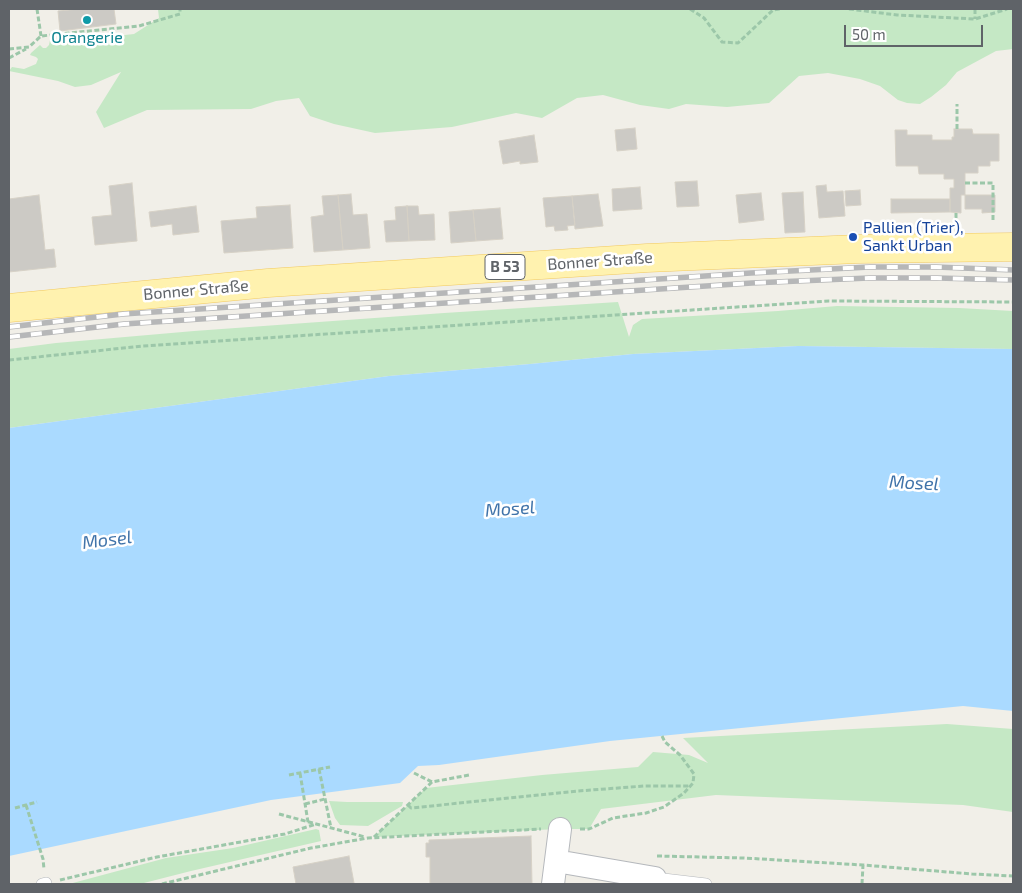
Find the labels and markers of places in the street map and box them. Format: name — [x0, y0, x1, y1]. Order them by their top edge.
marker: Orangerie — [81, 14, 93, 26]
place label: Orangerie — [51, 28, 123, 48]
place label: Pallien (Trier), Sankt Urban — [863, 218, 964, 256]
marker: Pallien (Trier), Sankt Urban — [847, 231, 859, 243]

